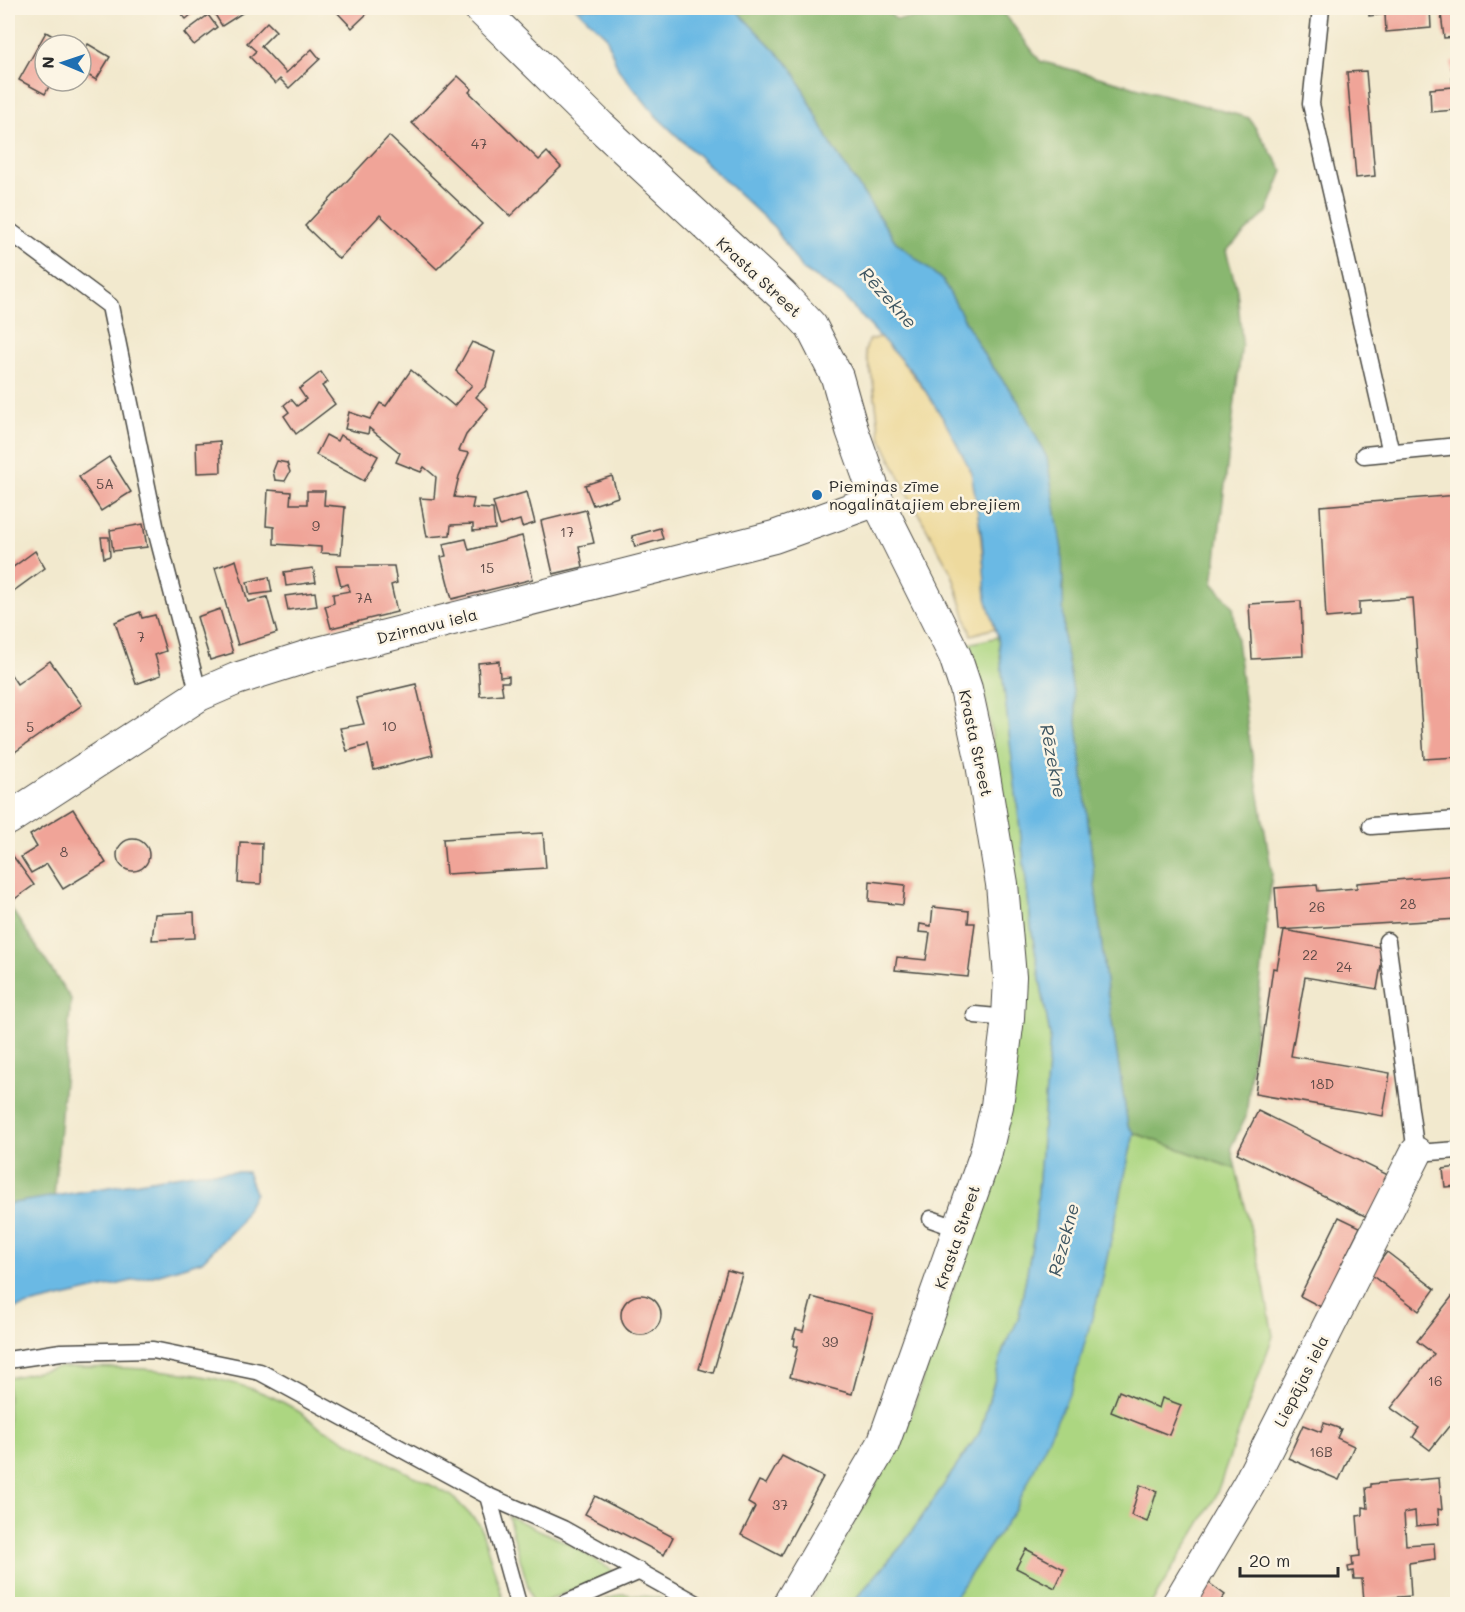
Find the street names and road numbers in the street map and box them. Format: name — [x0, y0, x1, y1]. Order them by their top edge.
street label: Krasta Street — [712, 232, 806, 321]
street label: Dzirnavu iela — [374, 603, 479, 648]
street label: Krasta Street — [955, 688, 998, 798]
street label: Krasta Street — [929, 1182, 984, 1292]
street label: Liepājas iela — [1268, 1331, 1333, 1430]

